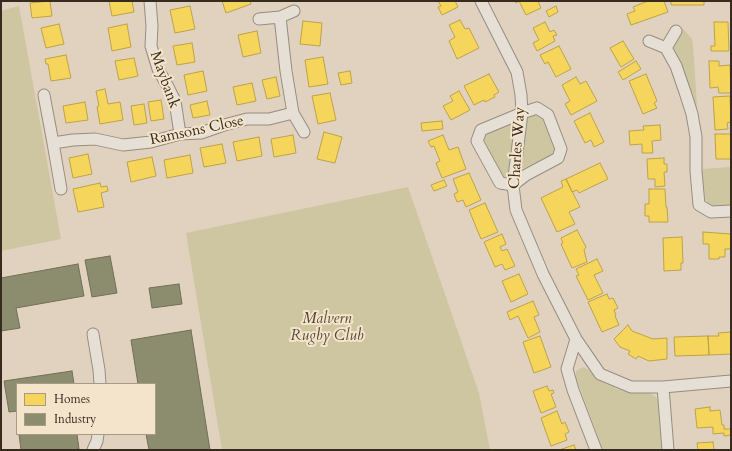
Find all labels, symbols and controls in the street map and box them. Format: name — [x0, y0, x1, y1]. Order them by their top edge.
street label: Maybank — [145, 49, 183, 111]
street label: Charles Way — [506, 106, 530, 190]
street label: Ramsons Close — [148, 112, 246, 150]
park label: Malvern Rugby Club — [290, 311, 364, 346]
legend — [16, 383, 156, 435]
text: Homes — [54, 391, 90, 407]
text: Industry — [54, 411, 96, 427]

